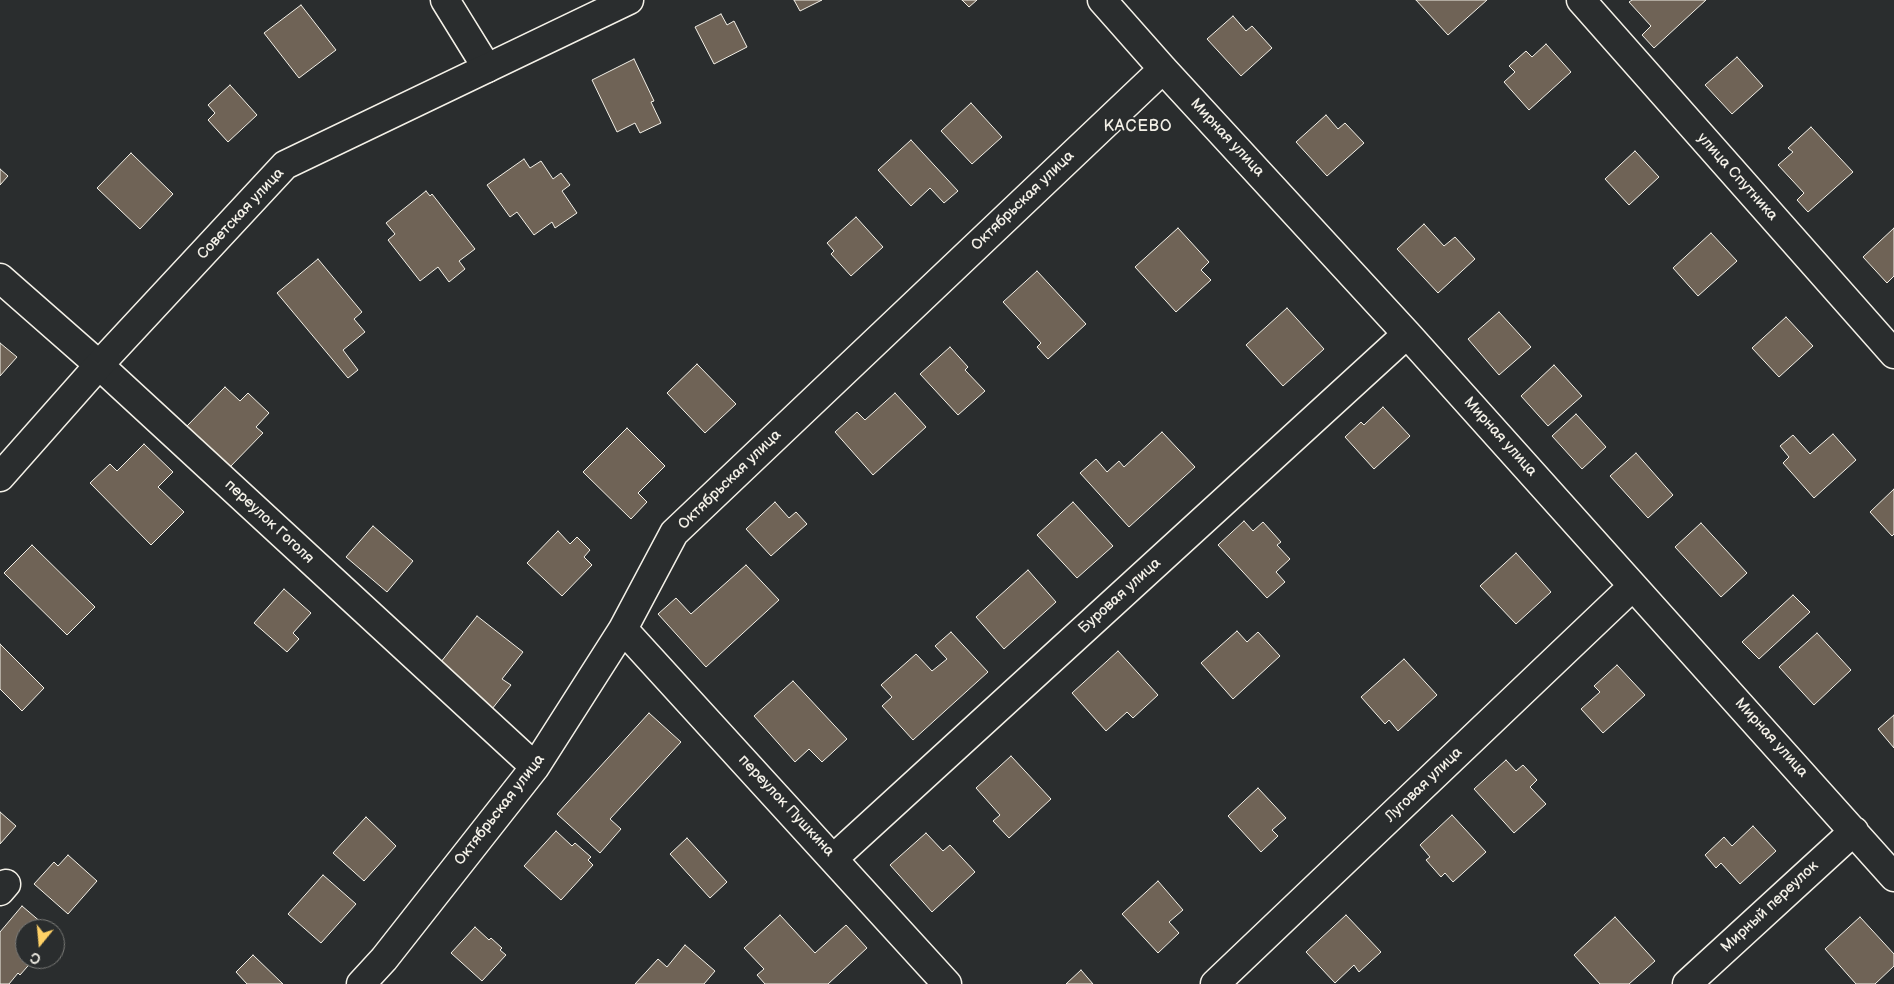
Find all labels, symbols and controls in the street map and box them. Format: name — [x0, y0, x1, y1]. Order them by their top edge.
street label: Мирная улица — [1186, 95, 1268, 181]
district label: КАСЕВО — [1103, 117, 1173, 137]
street label: улица Спутника — [1693, 129, 1781, 225]
street label: Октябрьская улица — [968, 147, 1078, 255]
street label: Советская улица — [194, 164, 288, 264]
street label: Мирная улица — [1460, 394, 1540, 480]
street label: Октябрьская улица — [675, 426, 785, 534]
street label: переулок Гоголя — [221, 476, 317, 568]
street label: Буровая улица — [1075, 554, 1165, 638]
street label: Мирная улица — [1731, 695, 1811, 781]
street label: Луговая улица — [1382, 744, 1466, 826]
street label: Октябрьская улица — [451, 751, 549, 869]
street label: переулок Пушкина — [734, 751, 838, 861]
street label: Мирный переулок — [1718, 857, 1822, 957]
north arrow — [15, 919, 65, 969]
text: С — [29, 948, 43, 967]

